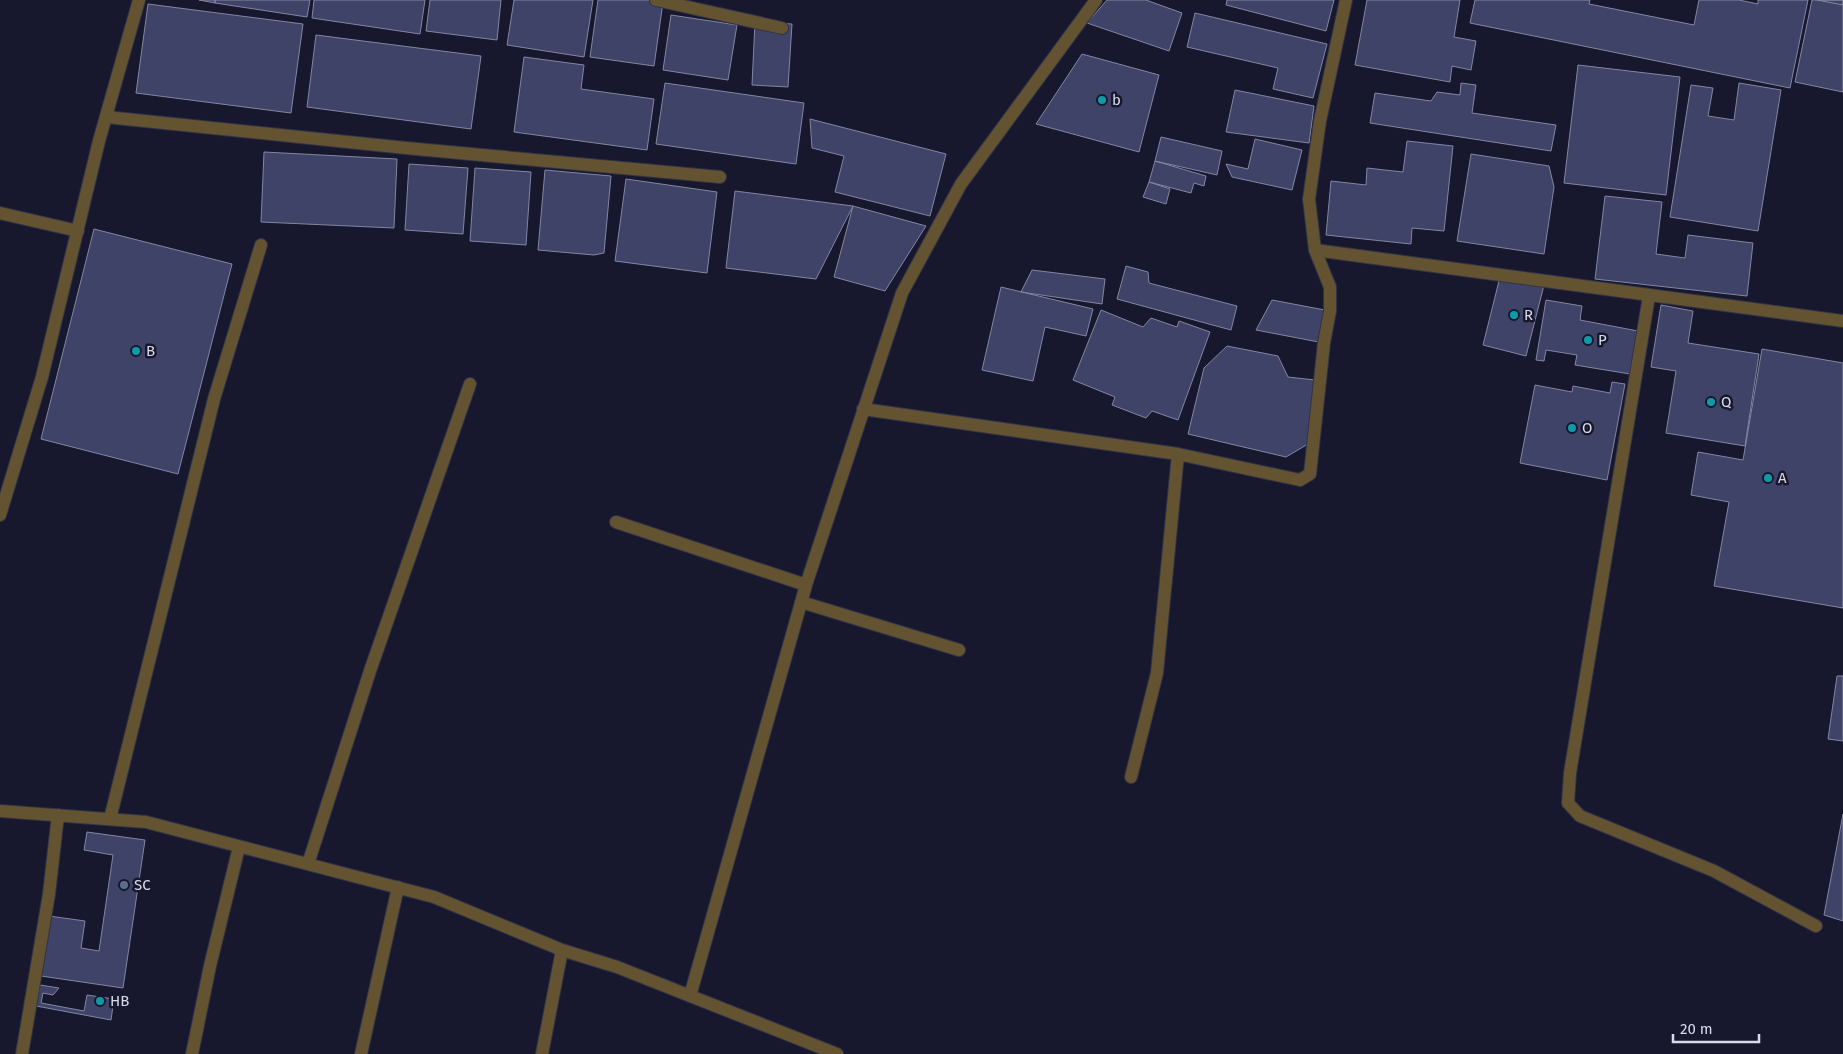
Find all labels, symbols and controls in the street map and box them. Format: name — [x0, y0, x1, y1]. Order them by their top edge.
place label: b — [1112, 91, 1121, 109]
marker: b — [1096, 94, 1108, 106]
place label: R — [1524, 306, 1533, 324]
marker: R — [1508, 309, 1520, 321]
place label: P — [1598, 331, 1607, 349]
marker: P — [1582, 334, 1594, 346]
place label: B — [146, 342, 155, 360]
marker: B — [130, 345, 142, 357]
place label: Q — [1721, 393, 1731, 411]
marker: Q — [1705, 396, 1717, 408]
place label: O — [1582, 419, 1592, 437]
marker: O — [1566, 422, 1578, 434]
place label: A — [1778, 469, 1787, 487]
marker: A — [1762, 472, 1774, 484]
place label: SC — [134, 876, 151, 894]
marker: SC — [118, 879, 130, 891]
place label: HB — [110, 992, 129, 1010]
marker: HB — [94, 995, 106, 1007]
scale bar — [1673, 1012, 1759, 1044]
text: 20 m — [1680, 1020, 1713, 1038]

